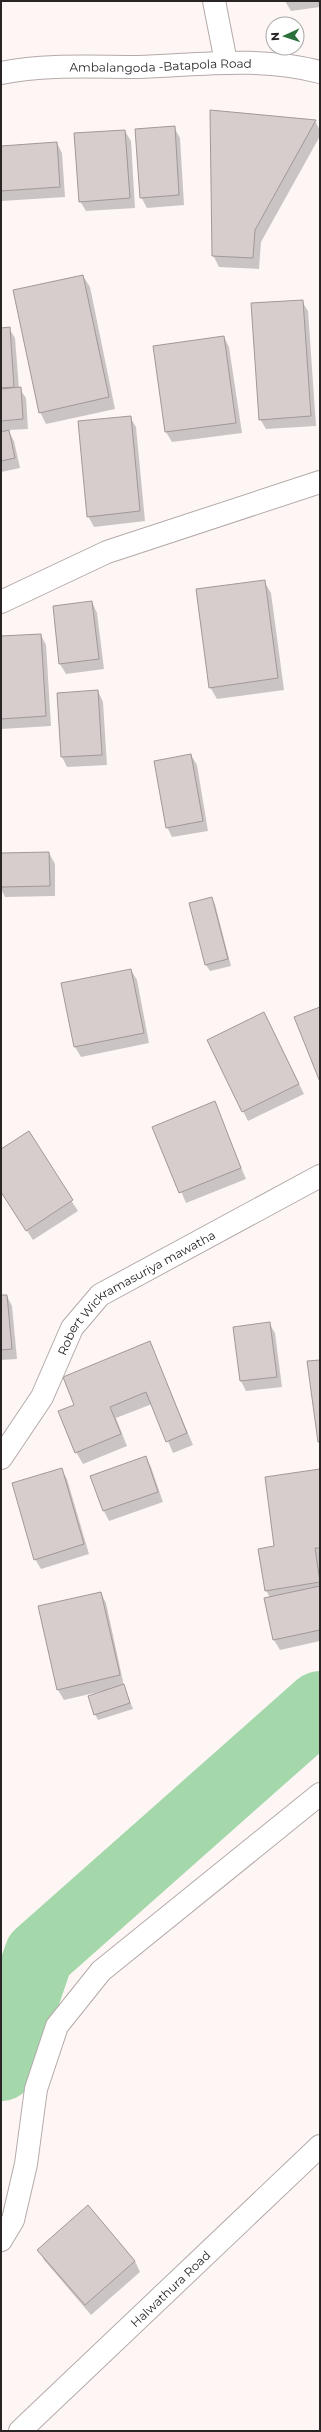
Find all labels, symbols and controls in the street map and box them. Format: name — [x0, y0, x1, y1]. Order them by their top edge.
north arrow — [265, 16, 305, 56]
text: N — [268, 32, 282, 41]
street label: Ambalangoda -Batapola Road — [69, 55, 252, 75]
street label: Robert Wickramasuriya mawatha — [54, 1227, 218, 1357]
street label: Halwathura Road — [127, 2247, 213, 2330]

